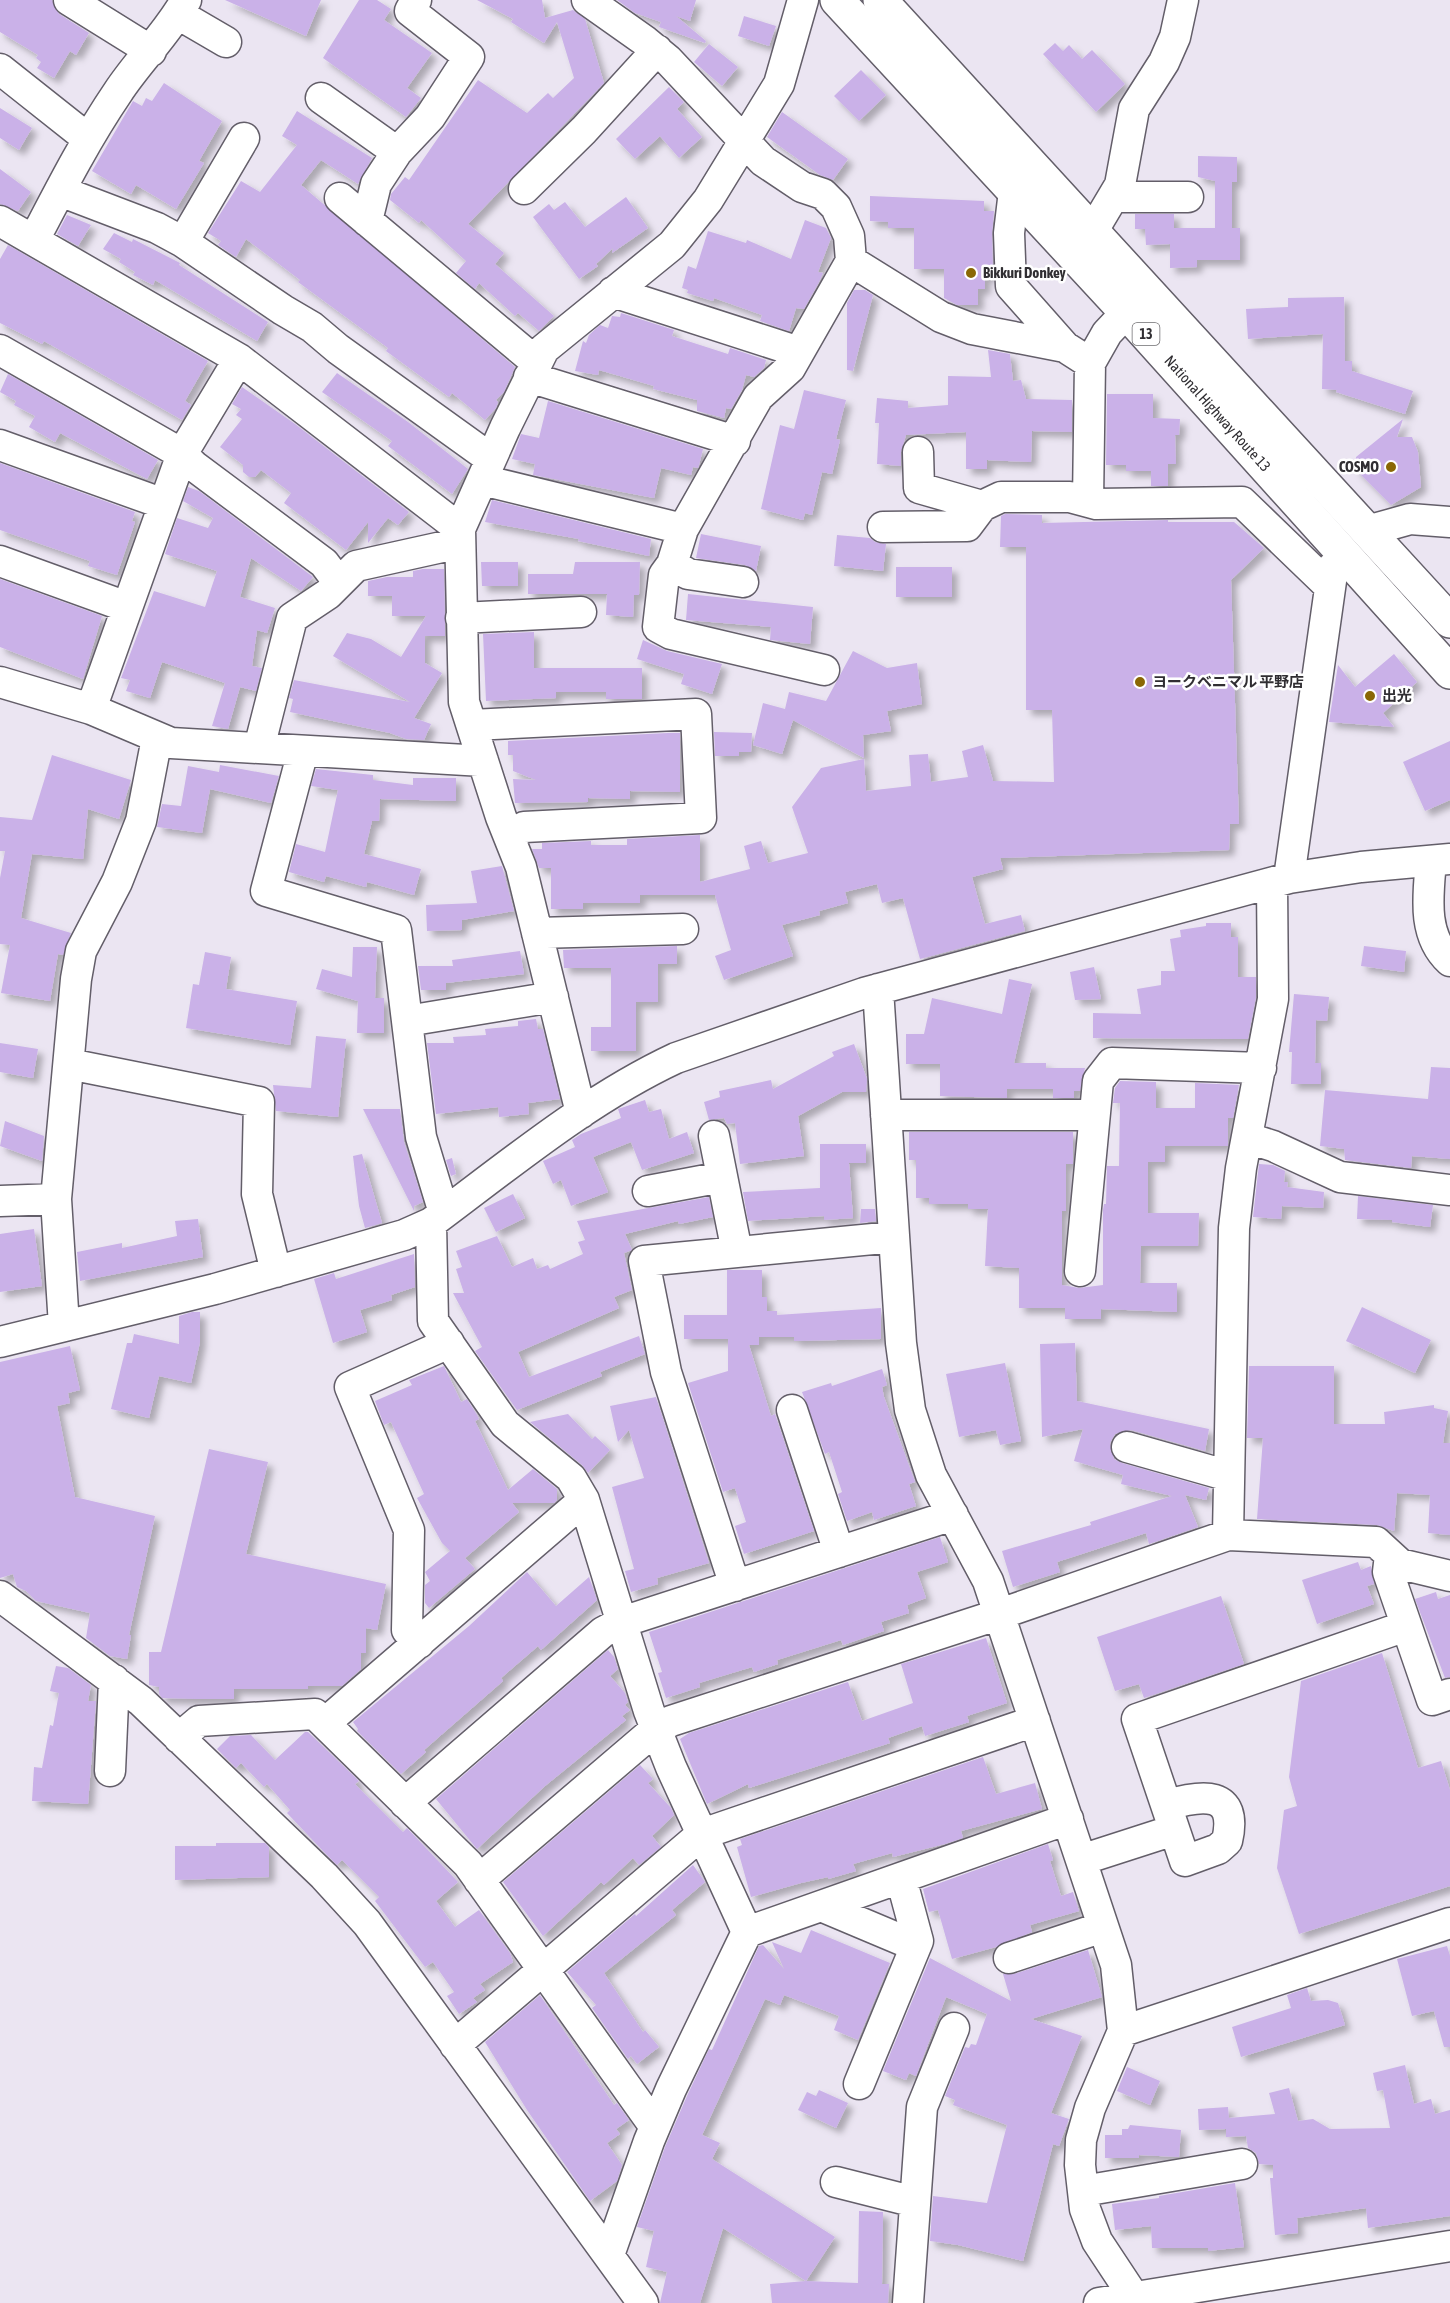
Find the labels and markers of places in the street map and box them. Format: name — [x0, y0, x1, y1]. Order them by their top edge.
place label: Bikkuri Donkey — [983, 264, 1067, 281]
marker: Bikkuri Donkey — [964, 266, 978, 280]
place label: COSMO — [1339, 458, 1379, 475]
marker: COSMO — [1384, 460, 1398, 474]
place label: ヨークベニマル 平野店 — [1152, 673, 1304, 690]
marker: ヨークベニマル 平野店 — [1133, 675, 1147, 689]
place label: 出光 — [1382, 687, 1412, 704]
marker: 出光 — [1363, 689, 1377, 703]

